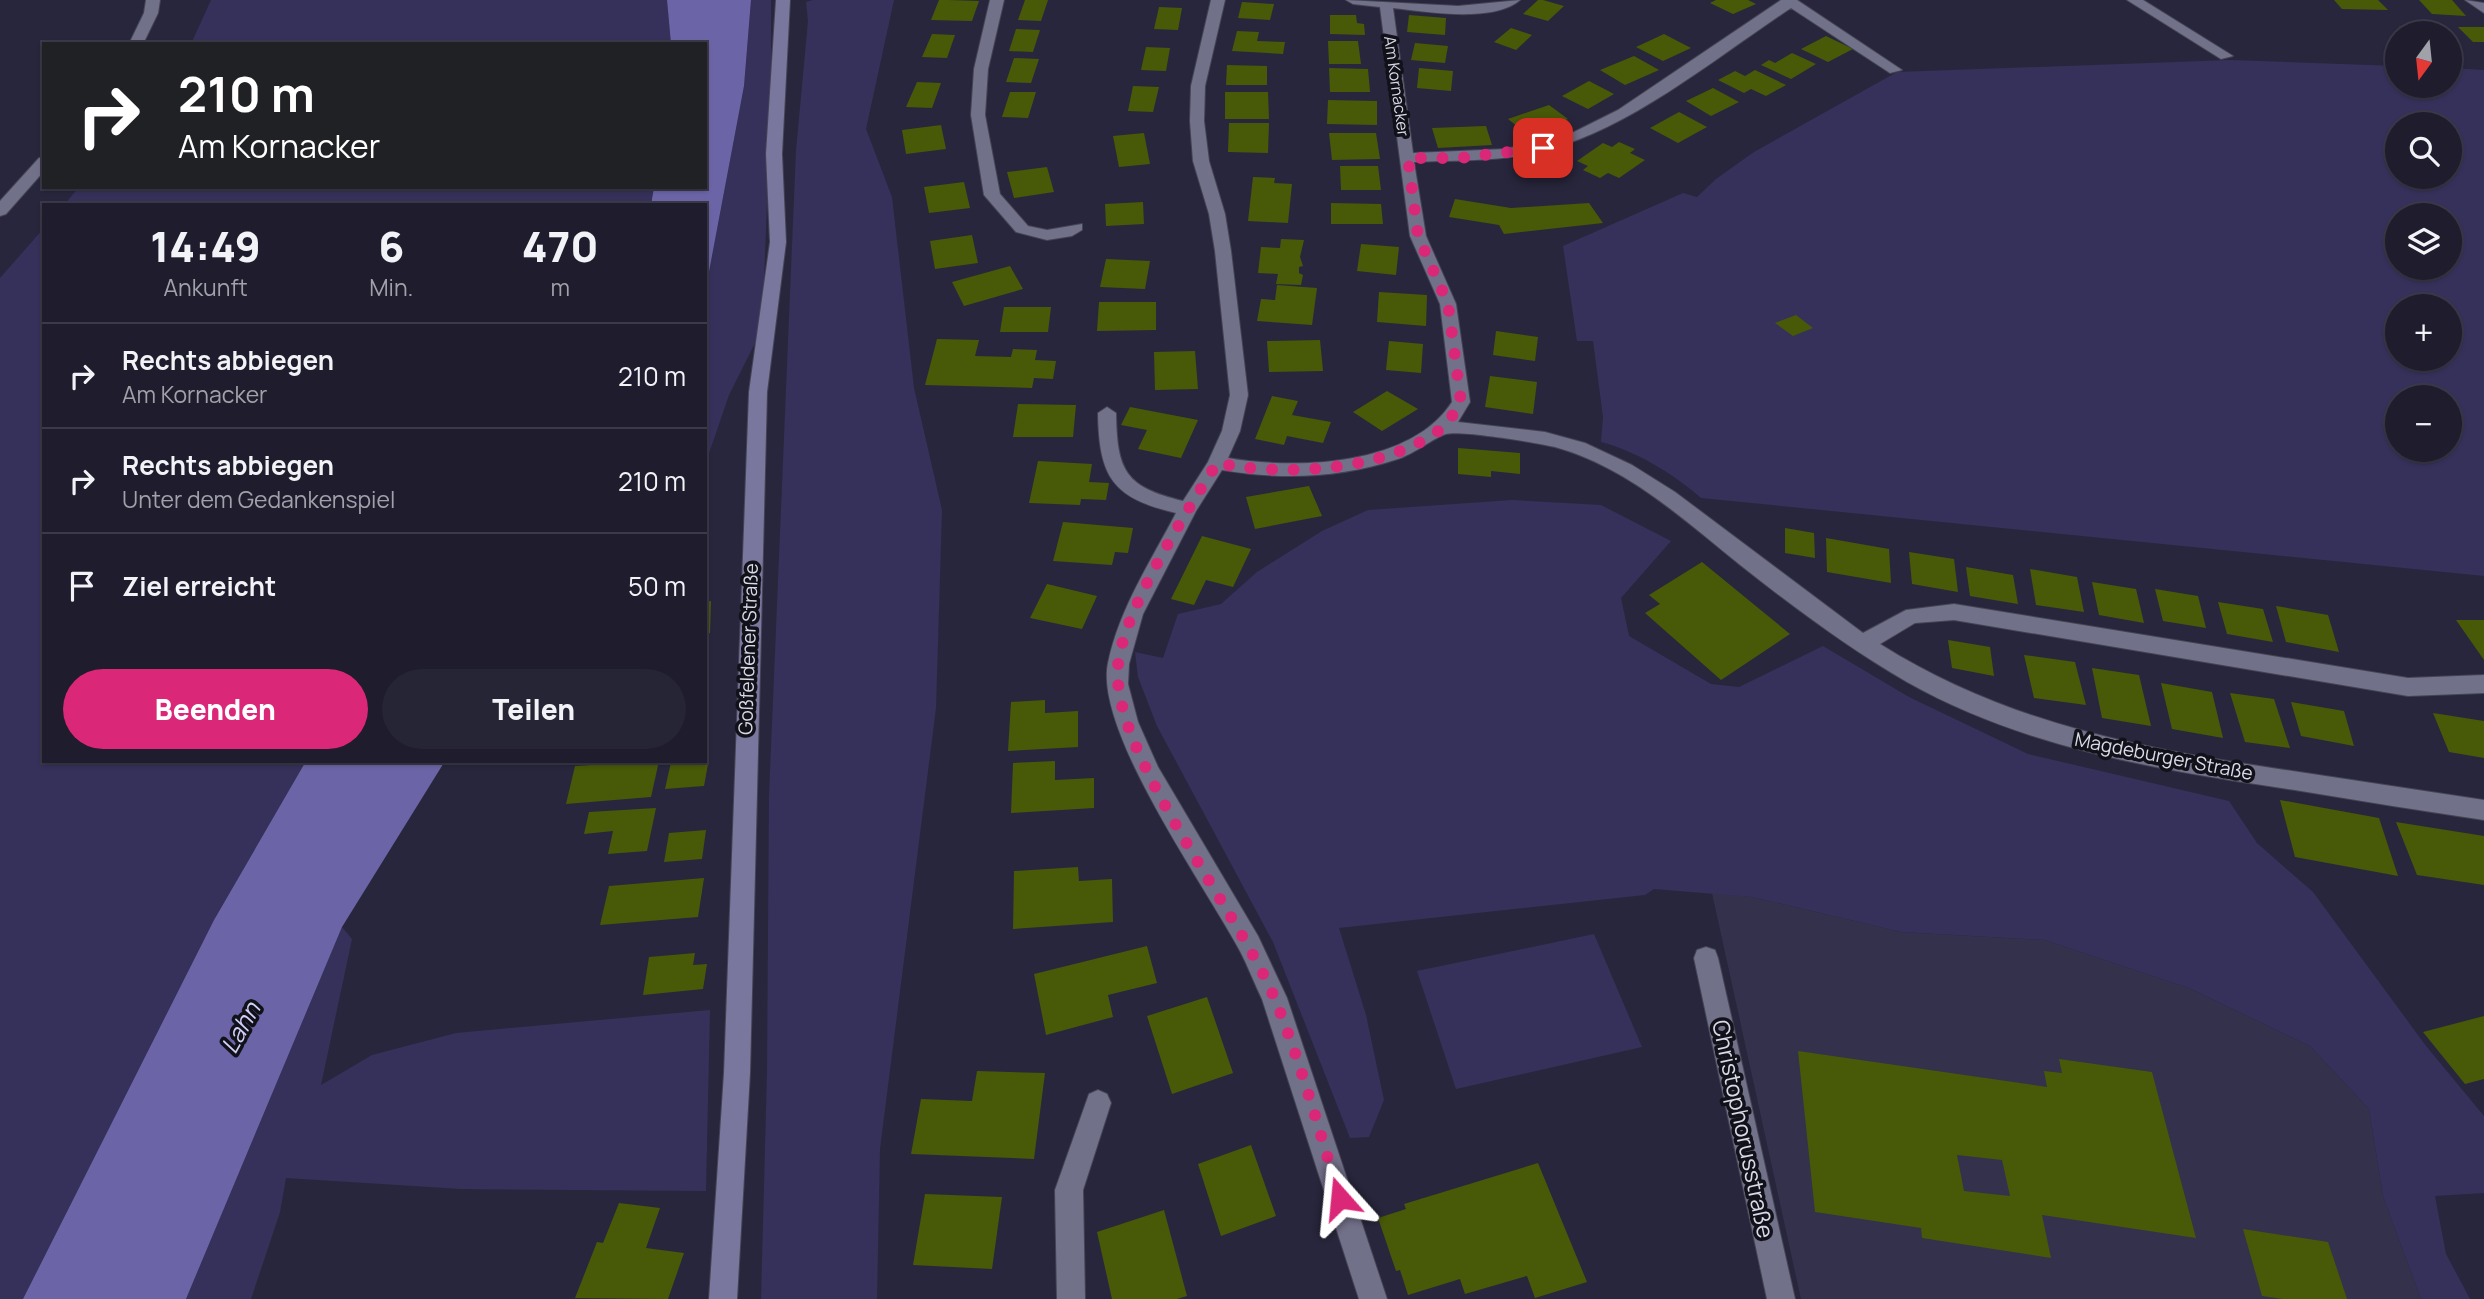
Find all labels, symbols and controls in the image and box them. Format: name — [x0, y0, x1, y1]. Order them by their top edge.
north arrow — [2385, 21, 2462, 98]
map controls — [2385, 21, 2462, 462]
street label: Am Kornacker — [1379, 34, 1415, 138]
text: 210 m — [178, 60, 315, 127]
icon: right — [63, 70, 154, 161]
button: search — [2385, 112, 2462, 189]
pin — [1513, 118, 1573, 178]
text: Am Kornacker — [178, 124, 380, 168]
icon: arrive — [1524, 129, 1562, 167]
button: layers — [2385, 203, 2462, 280]
text: 14:49 — [150, 217, 261, 275]
text: 6 — [378, 217, 404, 275]
text: 470 — [522, 217, 599, 275]
text: Ankunft — [163, 271, 248, 303]
text: Min. — [369, 271, 413, 303]
text: m — [550, 271, 570, 303]
button: + — [2385, 294, 2462, 371]
text: Rechts abbiegen — [122, 342, 334, 378]
icon: right — [63, 357, 101, 395]
text: 210 m — [618, 358, 686, 394]
text: Am Kornacker — [122, 378, 267, 410]
button: − — [2385, 385, 2462, 462]
text: Rechts abbiegen — [122, 447, 334, 483]
icon: right — [63, 462, 101, 500]
text: 210 m — [618, 463, 686, 499]
text: Unter dem Gedankenspiel — [122, 483, 395, 515]
street label: Goßfeldener Straße — [732, 563, 764, 735]
icon: arrive — [63, 567, 101, 605]
text: Ziel erreicht — [122, 568, 276, 604]
text: 50 m — [628, 568, 686, 604]
button: Beenden — [63, 669, 368, 749]
button: Teilen — [382, 669, 686, 749]
street label: Magdeburger Straße — [2073, 726, 2255, 786]
water label: Lahn — [212, 995, 268, 1059]
street label: Christophorusstraße — [1705, 1017, 1783, 1241]
position arrow — [1303, 1161, 1377, 1235]

